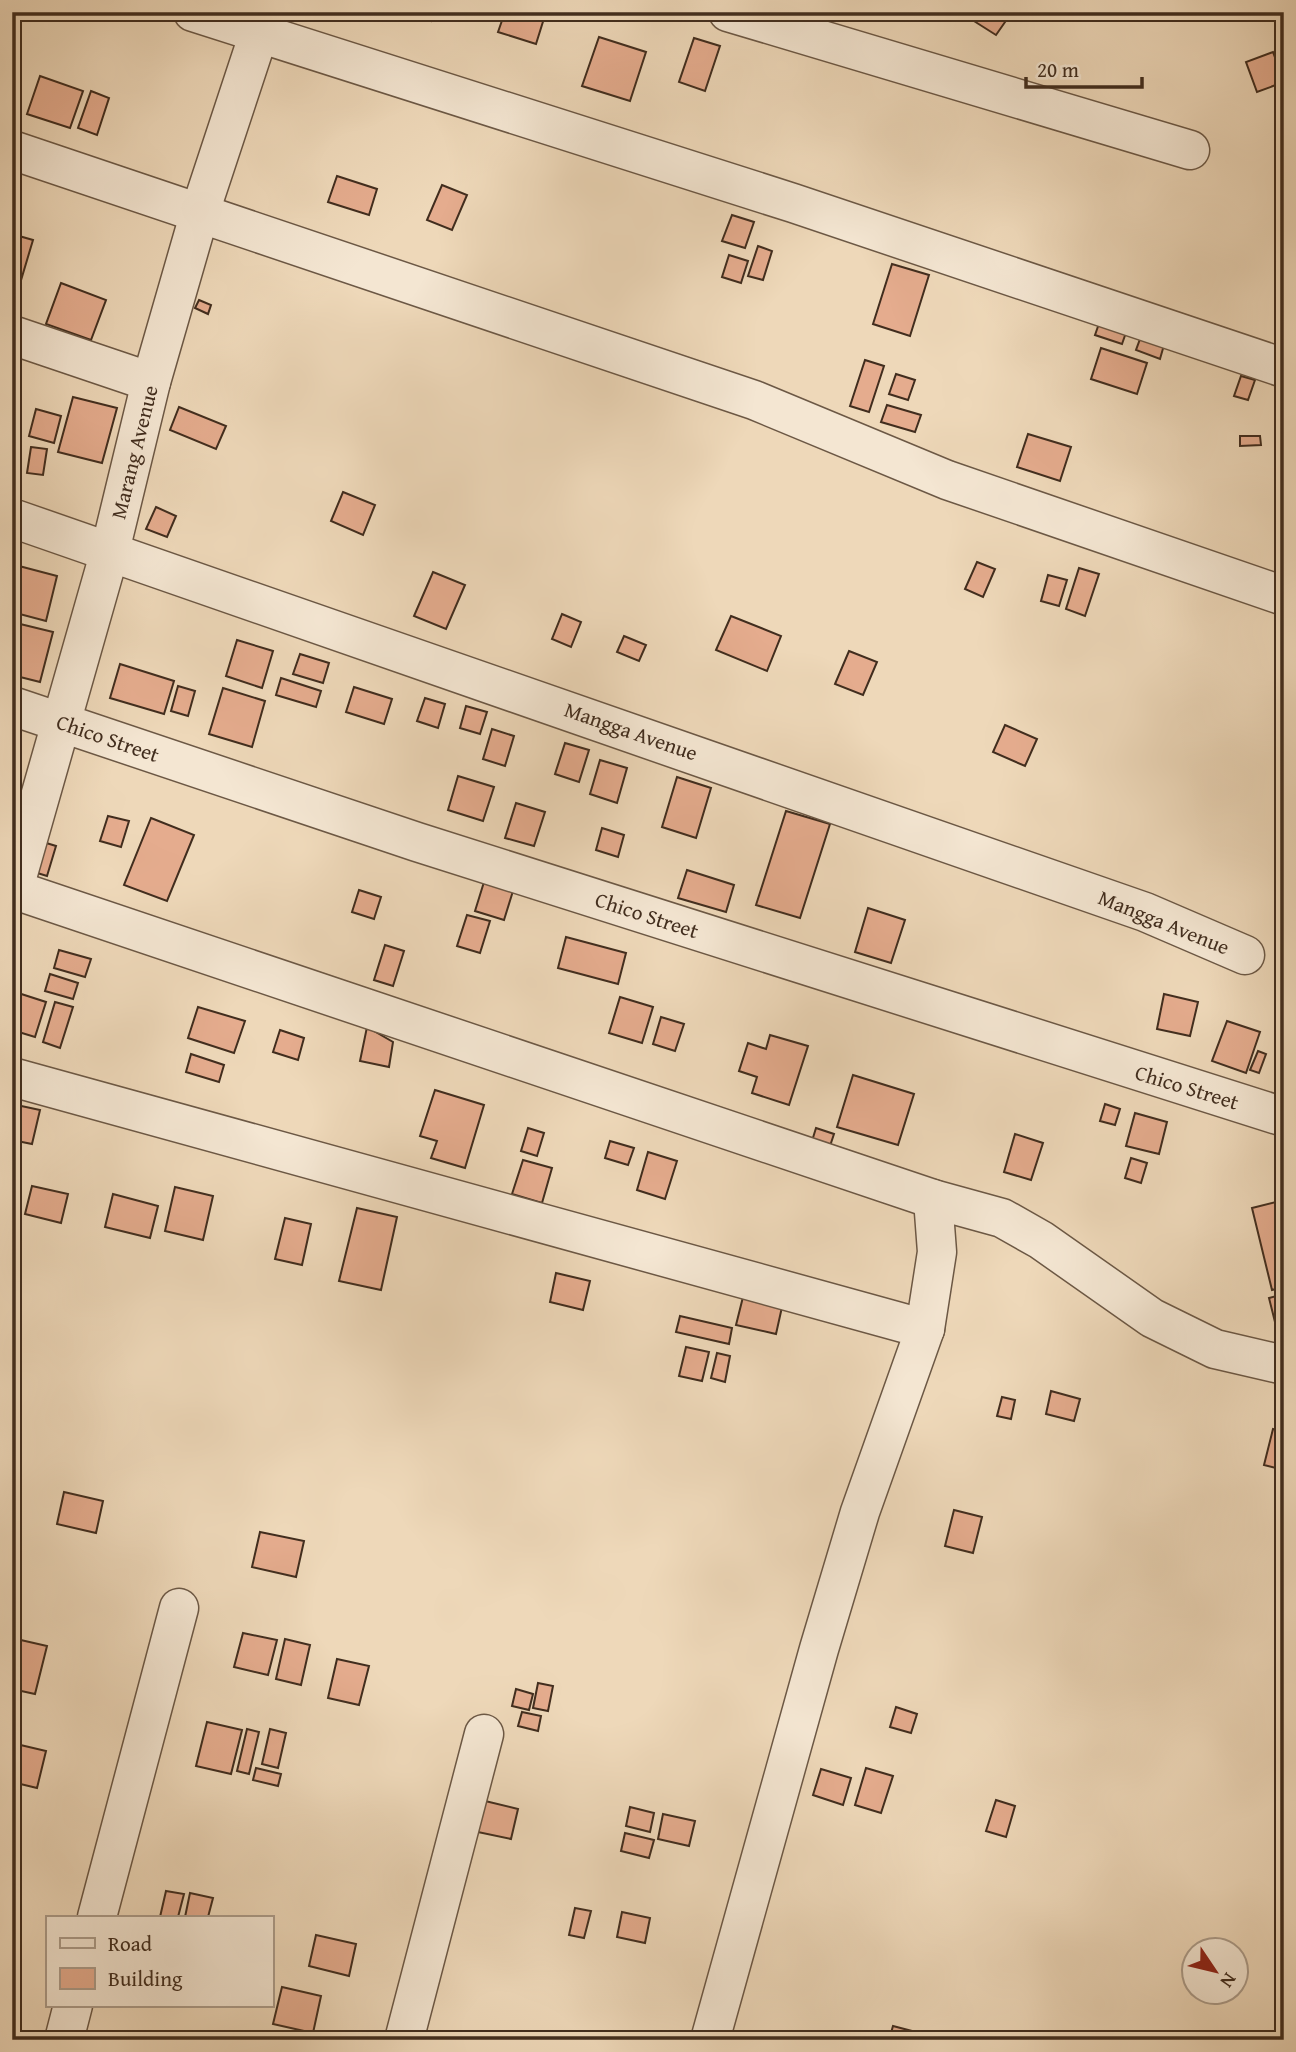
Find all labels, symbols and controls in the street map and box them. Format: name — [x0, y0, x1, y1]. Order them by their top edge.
scale bar — [1026, 46, 1142, 90]
text: 20 m — [1037, 54, 1079, 85]
street label: Marang Avenue — [102, 382, 166, 522]
street label: Mangga Avenue — [560, 694, 702, 768]
street label: Chico Street — [52, 706, 164, 770]
street label: Mangga Avenue — [1094, 882, 1234, 962]
street label: Chico Street — [591, 884, 703, 946]
street label: Chico Street — [1131, 1057, 1243, 1118]
legend — [46, 1916, 273, 2007]
text: Road — [108, 1928, 153, 1959]
north arrow — [1180, 1937, 1250, 2007]
text: Building — [108, 1963, 183, 1994]
text: N — [1214, 1968, 1244, 1994]

